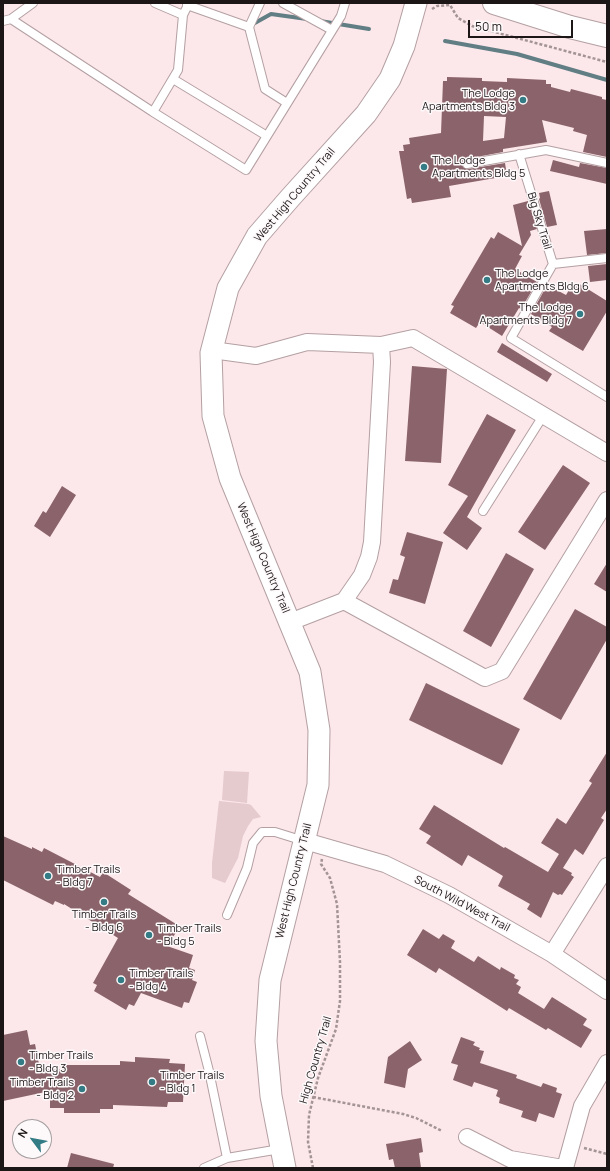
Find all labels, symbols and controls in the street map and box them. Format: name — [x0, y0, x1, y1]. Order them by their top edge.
scale bar — [470, 12, 575, 38]
text: 50 m — [475, 18, 502, 35]
place label: The Lodge Apartments Bldg 3 — [422, 87, 515, 113]
marker: The Lodge Apartments Bldg 3 — [518, 95, 528, 105]
street label: West High Country Trail — [252, 145, 338, 245]
place label: The Lodge Apartments Bldg 5 — [432, 154, 525, 180]
marker: The Lodge Apartments Bldg 5 — [419, 162, 429, 172]
street label: Big Sky Trail — [524, 191, 554, 251]
place label: The Lodge Apartments Bldg 6 — [495, 267, 589, 293]
marker: The Lodge Apartments Bldg 6 — [482, 275, 492, 285]
place label: The Lodge Apartments Bldg 7 — [480, 301, 572, 327]
marker: The Lodge Apartments Bldg 7 — [575, 309, 585, 319]
street label: West High Country Trail — [234, 501, 292, 615]
street label: West High Country Trail — [273, 822, 315, 940]
place label: Timber Trails - Bldg 7 — [56, 863, 120, 889]
marker: Timber Trails - Bldg 7 — [43, 871, 53, 881]
street label: South Wild West Trail — [412, 873, 512, 935]
marker: Timber Trails - Bldg 6 — [99, 897, 109, 907]
place label: Timber Trails - Bldg 6 — [72, 908, 136, 934]
place label: Timber Trails - Bldg 5 — [157, 922, 221, 948]
marker: Timber Trails - Bldg 5 — [144, 930, 154, 940]
place label: Timber Trails - Bldg 4 — [129, 967, 193, 993]
marker: Timber Trails - Bldg 4 — [116, 975, 126, 985]
street label: High Country Trail — [297, 1015, 335, 1105]
place label: Timber Trails - Bldg 3 — [29, 1049, 93, 1075]
marker: Timber Trails - Bldg 3 — [16, 1057, 26, 1067]
place label: Timber Trails - Bldg 1 — [160, 1069, 224, 1095]
place label: Timber Trails - Bldg 2 — [10, 1076, 74, 1102]
marker: Timber Trails - Bldg 1 — [147, 1077, 157, 1087]
marker: Timber Trails - Bldg 2 — [77, 1084, 87, 1094]
north arrow — [12, 1119, 52, 1159]
text: N — [14, 1126, 31, 1140]

